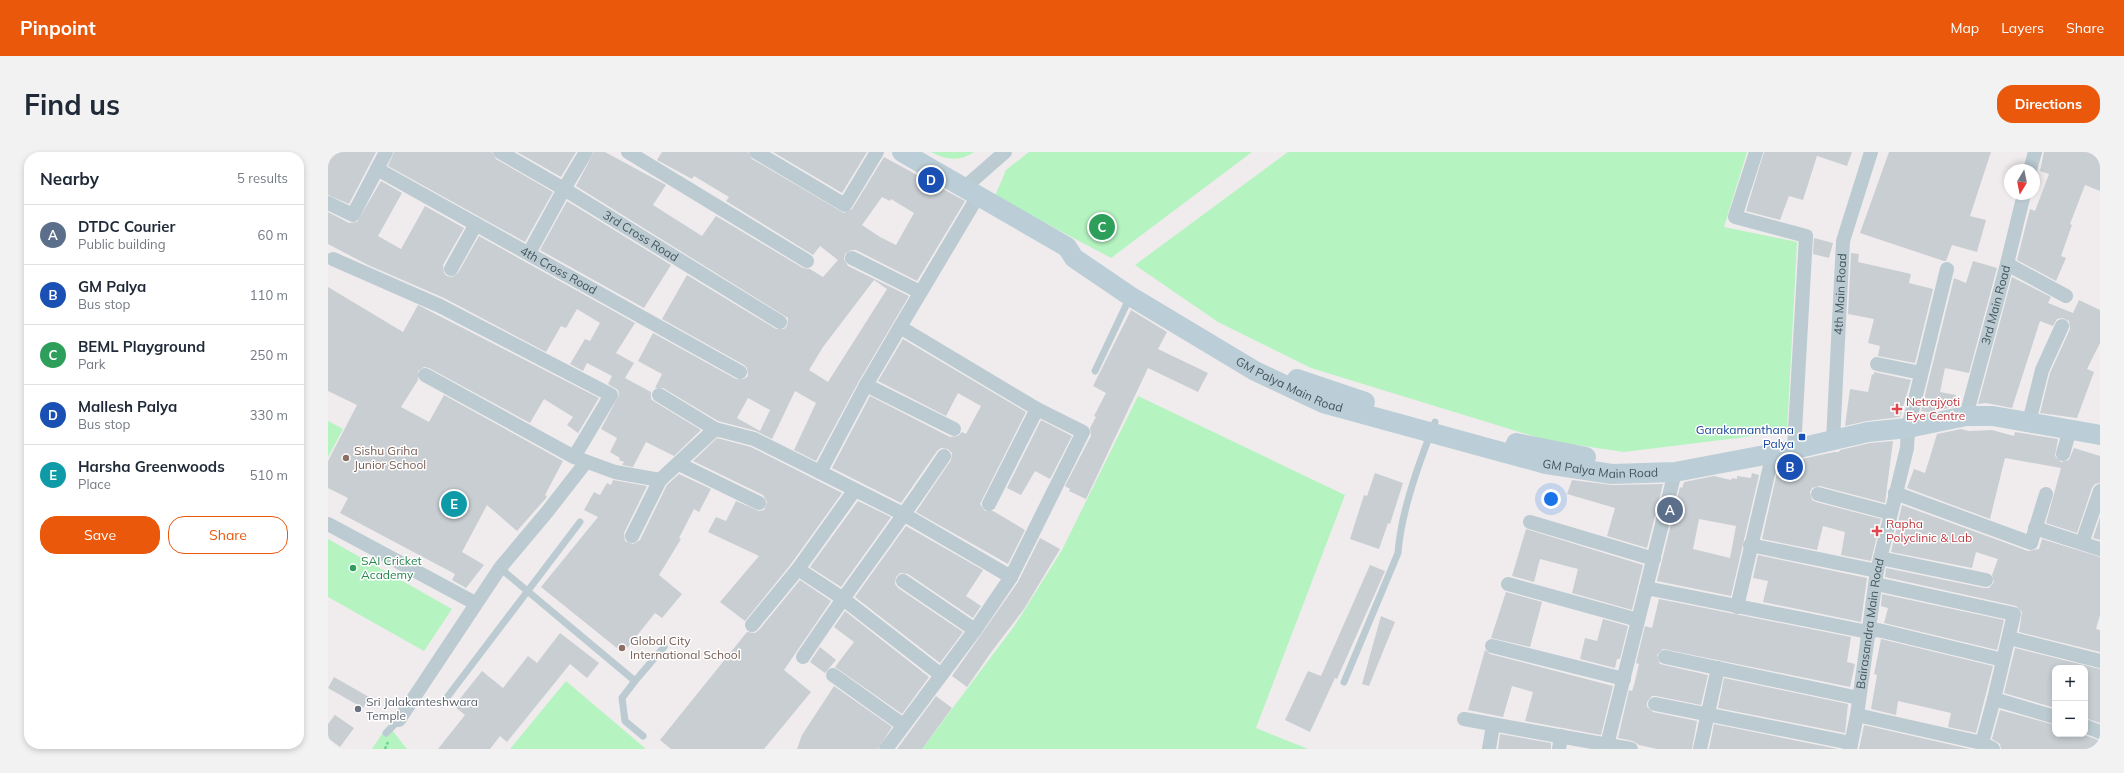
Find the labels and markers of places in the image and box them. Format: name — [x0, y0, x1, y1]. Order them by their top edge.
pin: D — [918, 165, 944, 195]
pin: C — [1089, 212, 1115, 242]
place label: Netrajyoti Eye Centre — [1906, 394, 1965, 423]
marker: Netrajyoti Eye Centre — [1891, 403, 1903, 415]
place label: Garakamanthana Palya — [1696, 422, 1794, 451]
marker: Garakamanthana Palya — [1797, 432, 1807, 442]
place label: Sishu Griha Junior School — [354, 443, 426, 472]
pin: B — [1777, 452, 1803, 482]
marker: Sishu Griha Junior School — [341, 453, 351, 463]
pin: E — [441, 489, 467, 519]
pin: A — [1657, 495, 1683, 525]
place label: Rapha Polyclinic & Lab — [1886, 516, 1972, 545]
marker: Rapha Polyclinic & Lab — [1871, 525, 1883, 537]
place label: SAI Cricket Academy — [361, 553, 422, 582]
marker: SAI Cricket Academy — [348, 563, 358, 573]
place label: Global City International School — [630, 633, 741, 662]
marker: Global City International School — [617, 643, 627, 653]
place label: Sri Jalakanteshwara Temple — [366, 694, 478, 723]
marker: Sri Jalakanteshwara Temple — [353, 704, 363, 714]

